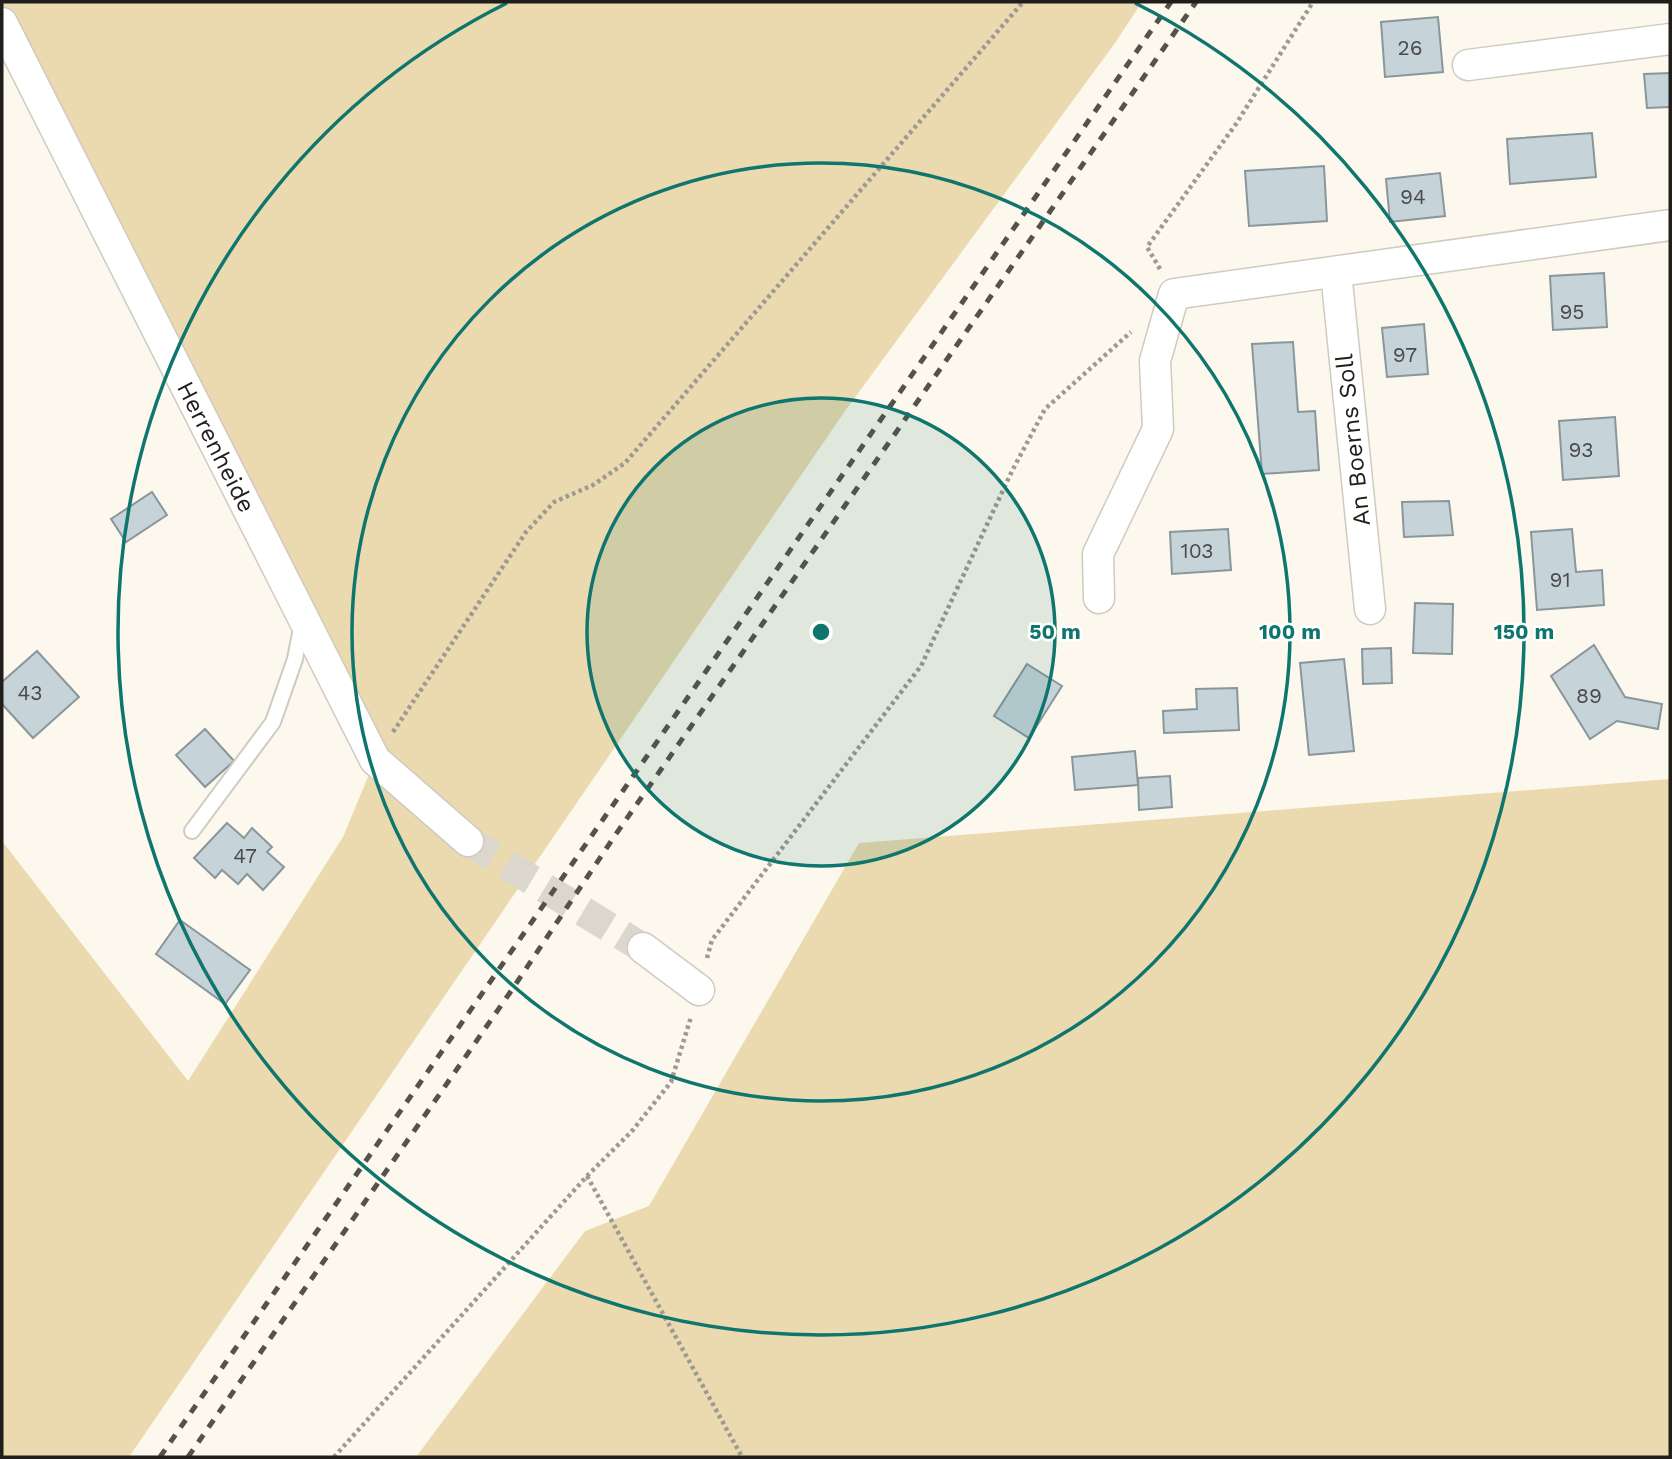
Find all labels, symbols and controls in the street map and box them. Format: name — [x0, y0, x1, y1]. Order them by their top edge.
house number: 26 — [1397, 35, 1423, 60]
house number: 94 — [1400, 184, 1426, 209]
house number: 95 — [1559, 299, 1585, 324]
house number: 97 — [1393, 342, 1417, 367]
street label: An Boerns Soll — [1330, 352, 1376, 527]
street label: Herrenheide — [171, 377, 261, 517]
house number: 93 — [1569, 437, 1593, 462]
house number: 103 — [1180, 538, 1214, 563]
house number: 91 — [1549, 567, 1571, 592]
text: 50 m — [1029, 619, 1081, 644]
text: 100 m — [1259, 619, 1321, 644]
text: 150 m — [1494, 619, 1554, 644]
centre of rings — [809, 620, 833, 644]
house number: 43 — [17, 680, 43, 705]
house number: 89 — [1576, 683, 1602, 708]
house number: 47 — [233, 843, 257, 868]

